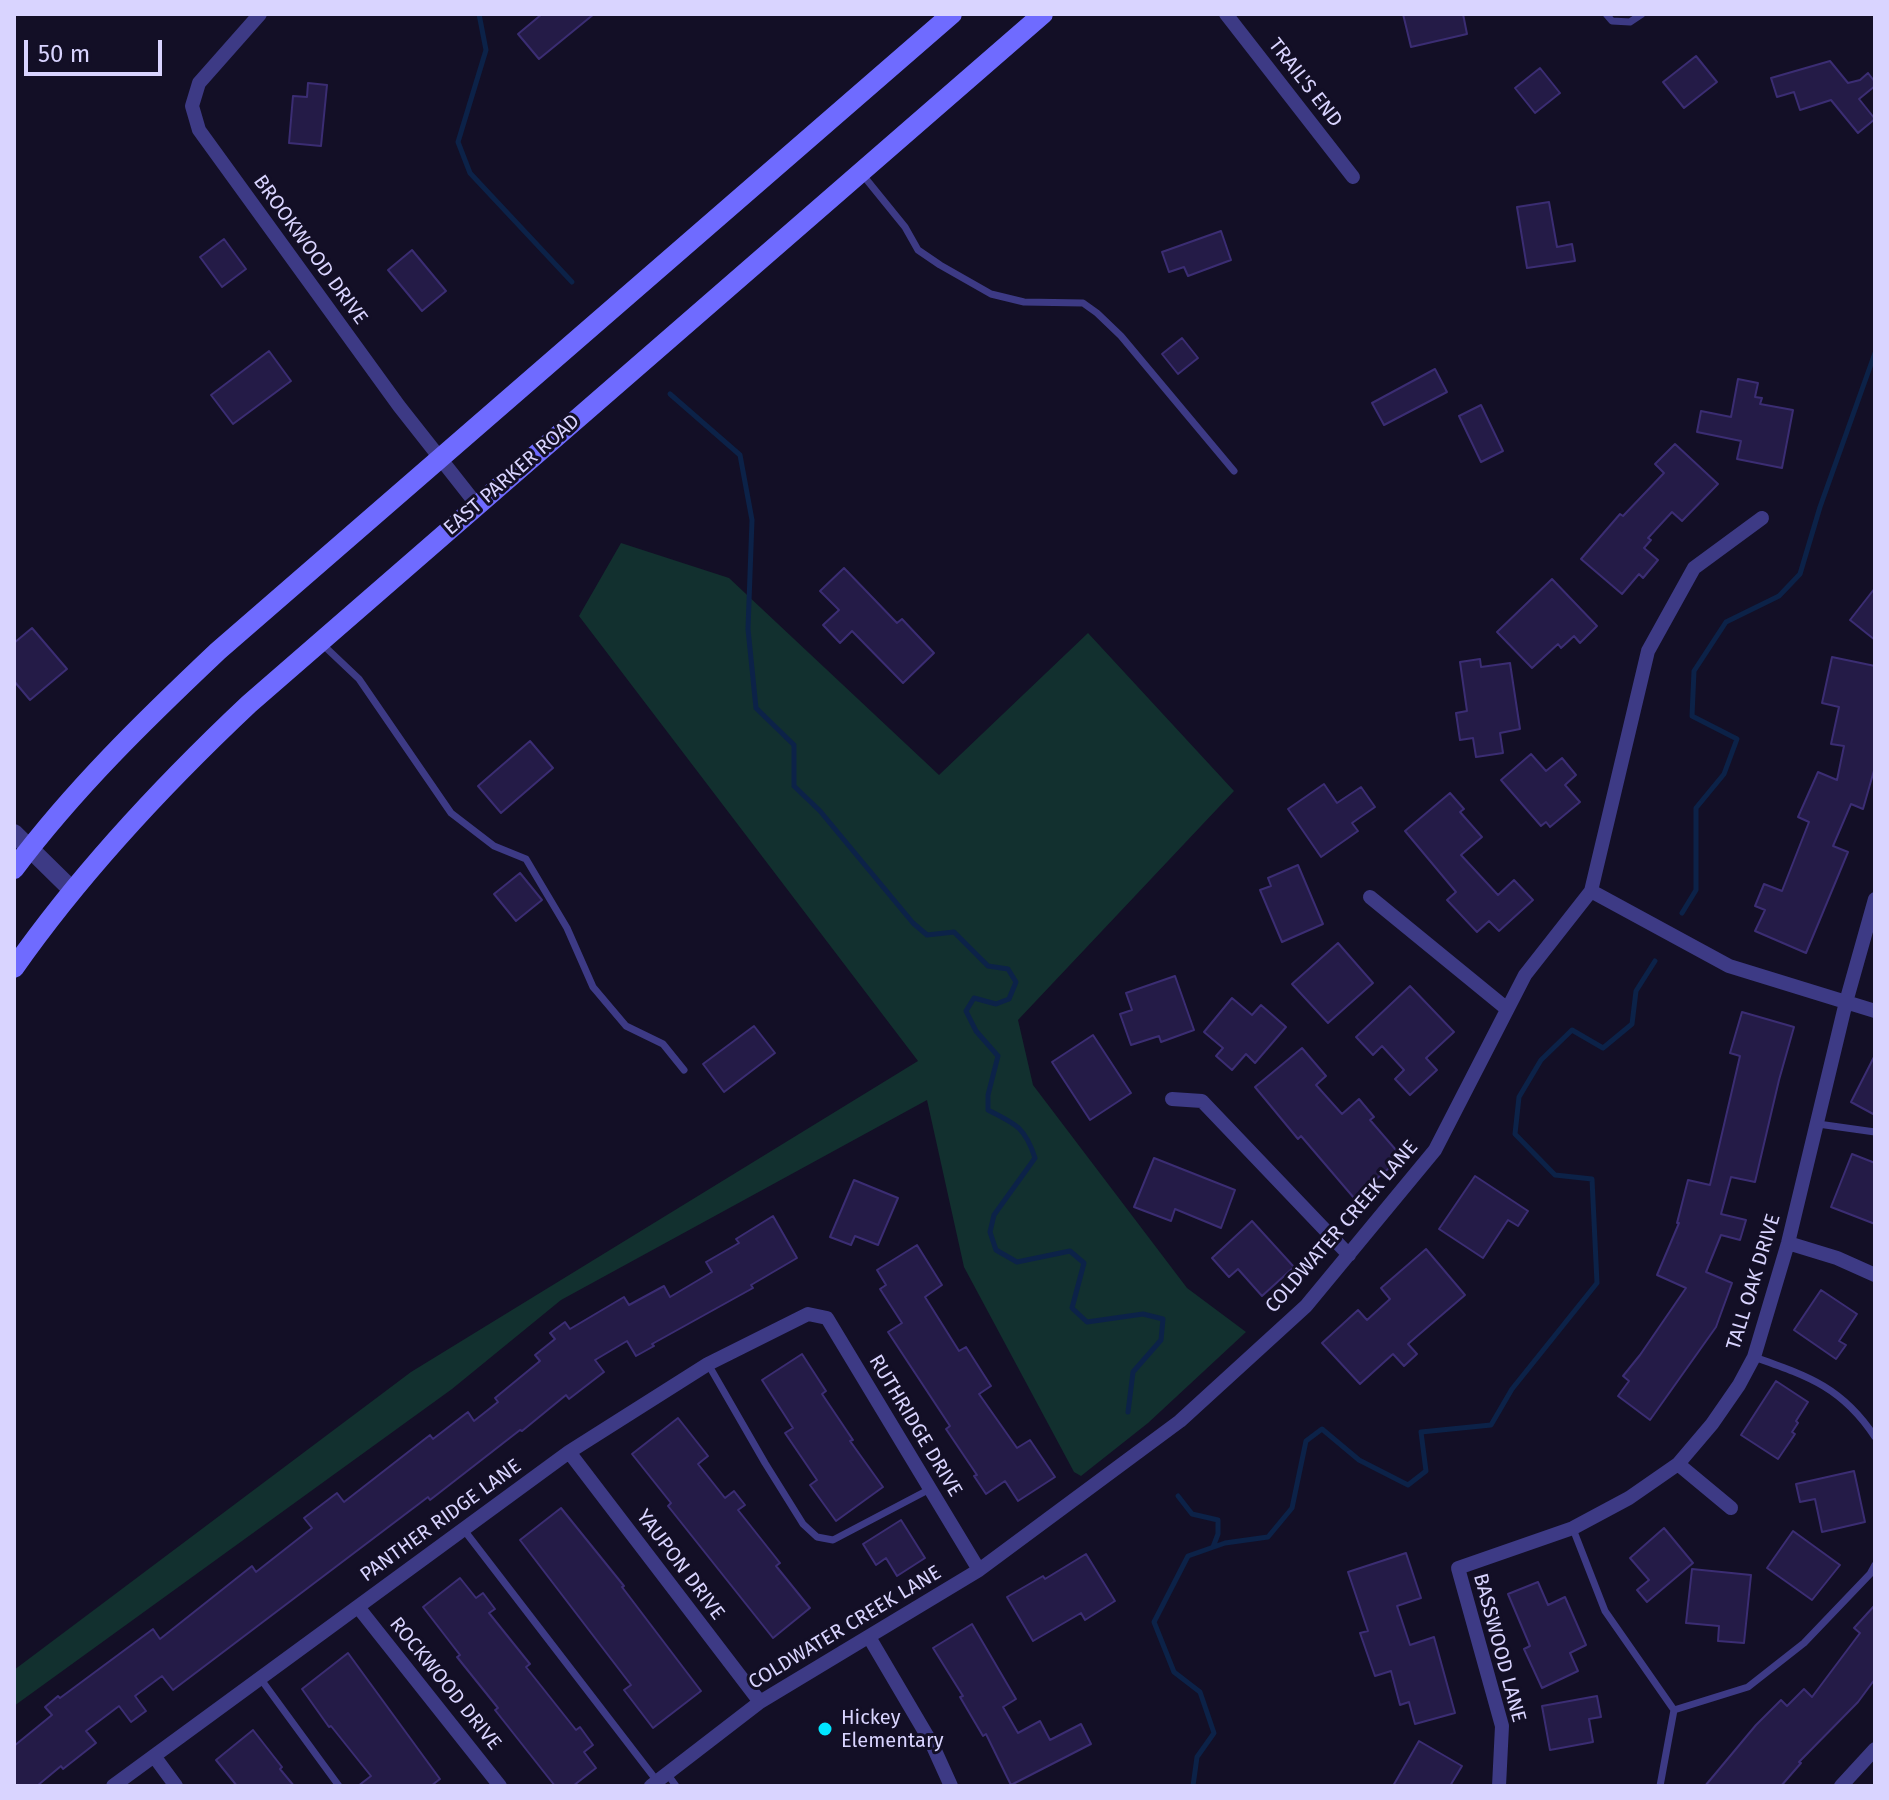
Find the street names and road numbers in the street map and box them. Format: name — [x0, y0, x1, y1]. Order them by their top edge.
street label: TRAIL'S END — [1263, 34, 1347, 132]
street label: BROOKWOOD DRIVE — [248, 171, 372, 329]
street label: EAST PARKER ROAD — [439, 410, 585, 540]
street label: COLDWATER CREEK LANE — [1261, 1136, 1423, 1318]
street label: TALL OAK DRIVE — [1722, 1211, 1786, 1353]
street label: RUTHRIDGE DRIVE — [863, 1351, 967, 1501]
street label: PANTHER RIDGE LANE — [356, 1455, 526, 1587]
street label: YAUPON DRIVE — [631, 1505, 729, 1625]
street label: COLDWATER CREEK LANE — [744, 1561, 946, 1695]
street label: BASSWOOD LANE — [1468, 1571, 1530, 1725]
street label: ROCKWOOD DRIVE — [384, 1613, 506, 1755]

